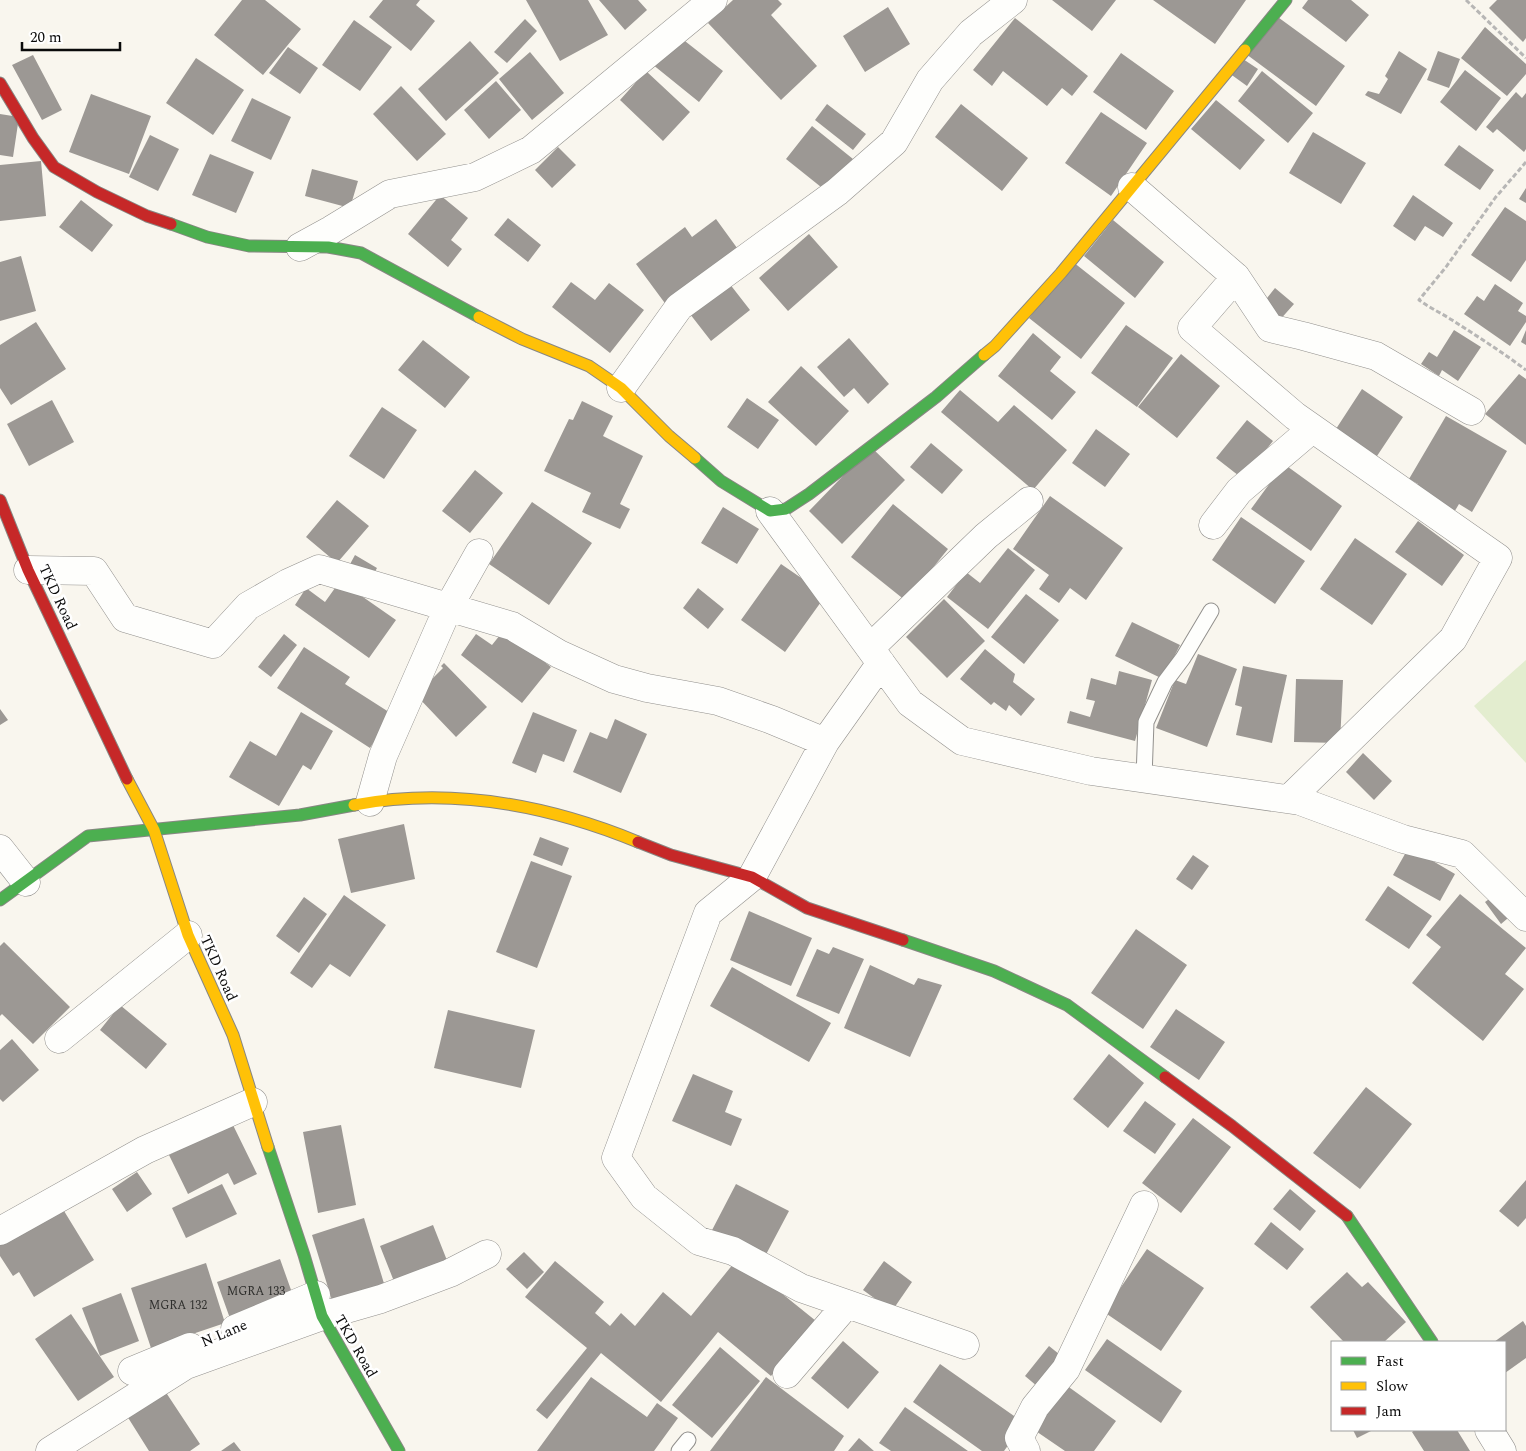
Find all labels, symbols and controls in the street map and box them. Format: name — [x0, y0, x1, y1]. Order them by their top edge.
scale bar — [22, 20, 120, 52]
text: 20 m — [30, 26, 62, 49]
street label: TKD Road — [32, 561, 83, 634]
street label: TKD Road — [194, 932, 243, 1005]
house number: MGRA 133 — [227, 1282, 285, 1301]
house number: MGRA 132 — [149, 1296, 207, 1315]
street label: TKD Road — [328, 1310, 383, 1382]
street label: N Lane — [197, 1313, 251, 1354]
legend — [1331, 1341, 1506, 1431]
text: Fast — [1376, 1350, 1404, 1373]
text: Slow — [1376, 1375, 1408, 1398]
text: Jam — [1376, 1400, 1402, 1423]

